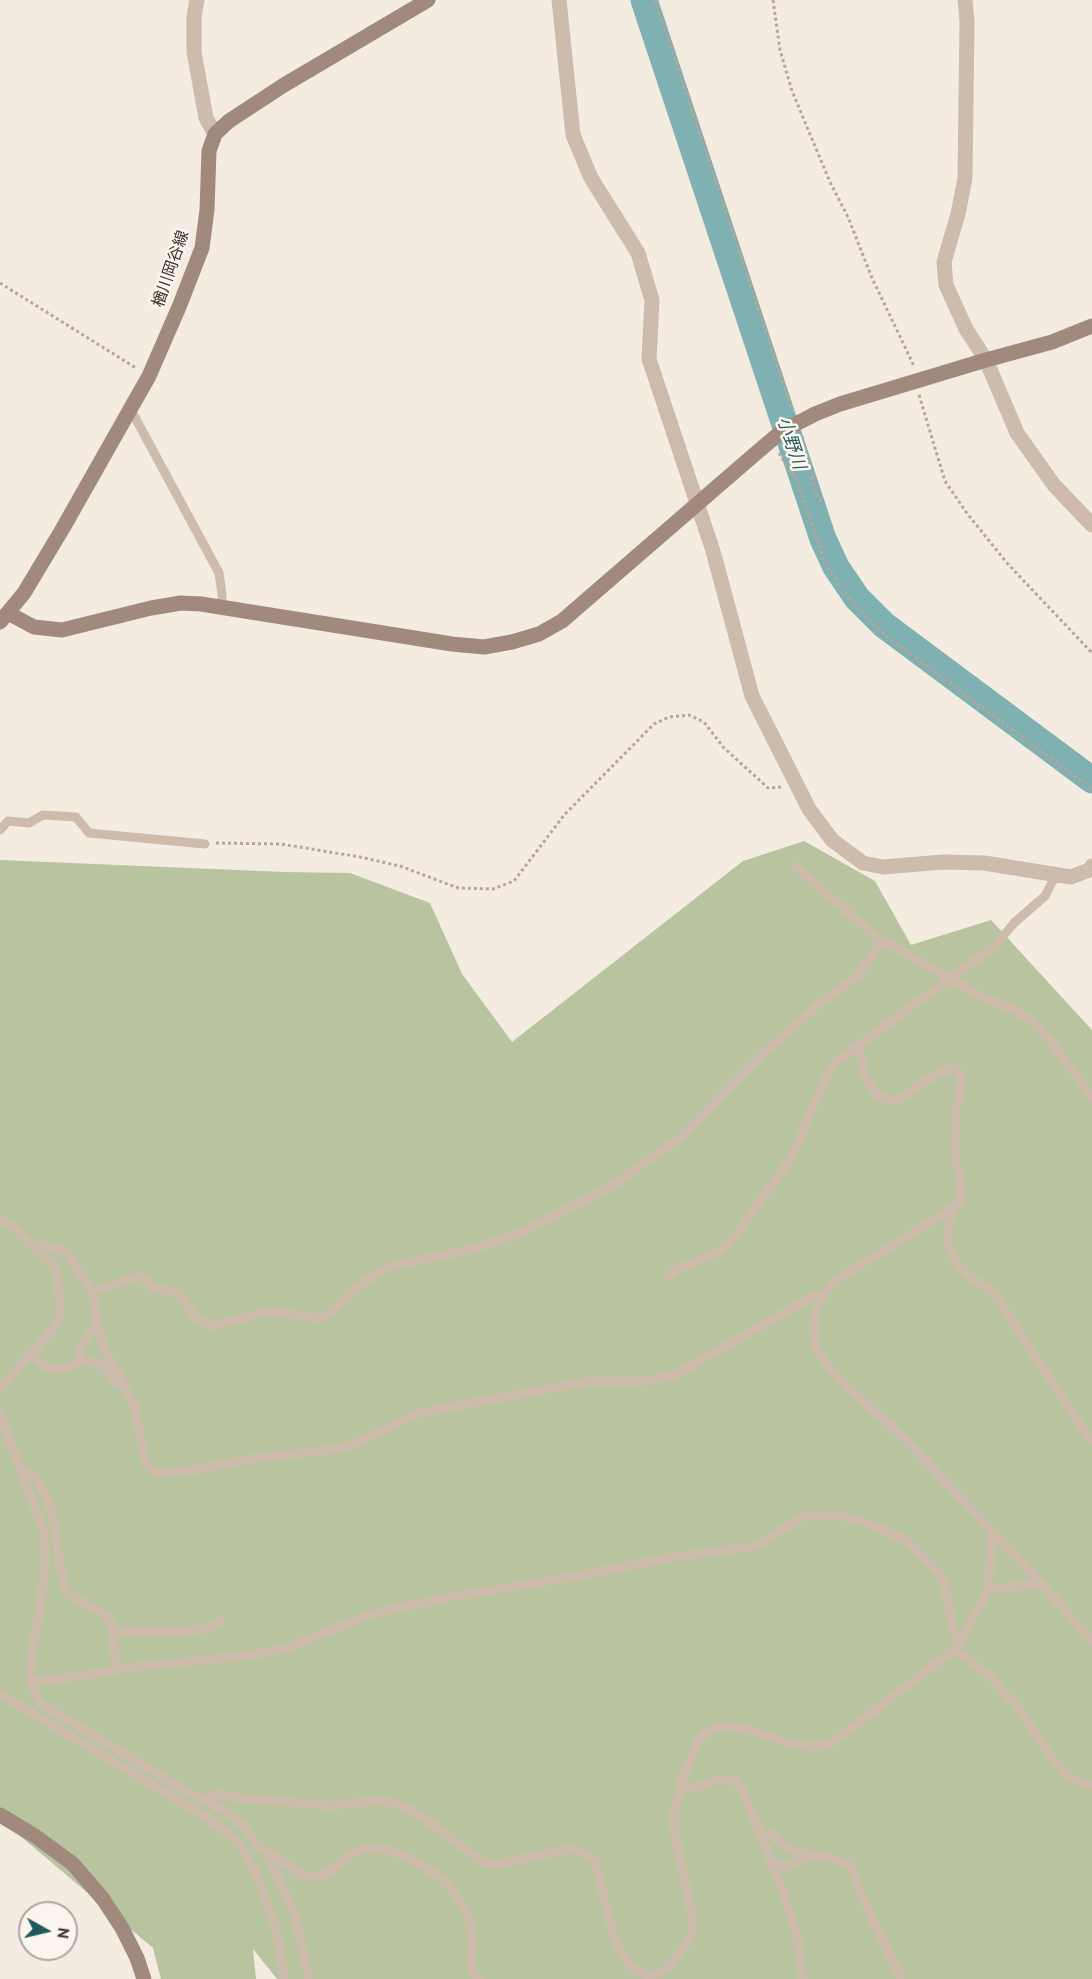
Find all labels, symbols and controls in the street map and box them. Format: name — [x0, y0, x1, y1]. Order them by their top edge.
street label: 楢川岡谷線 — [149, 228, 193, 310]
water label: 小野川 — [772, 414, 810, 472]
north arrow — [18, 1901, 78, 1961]
text: N — [53, 1927, 74, 1940]

